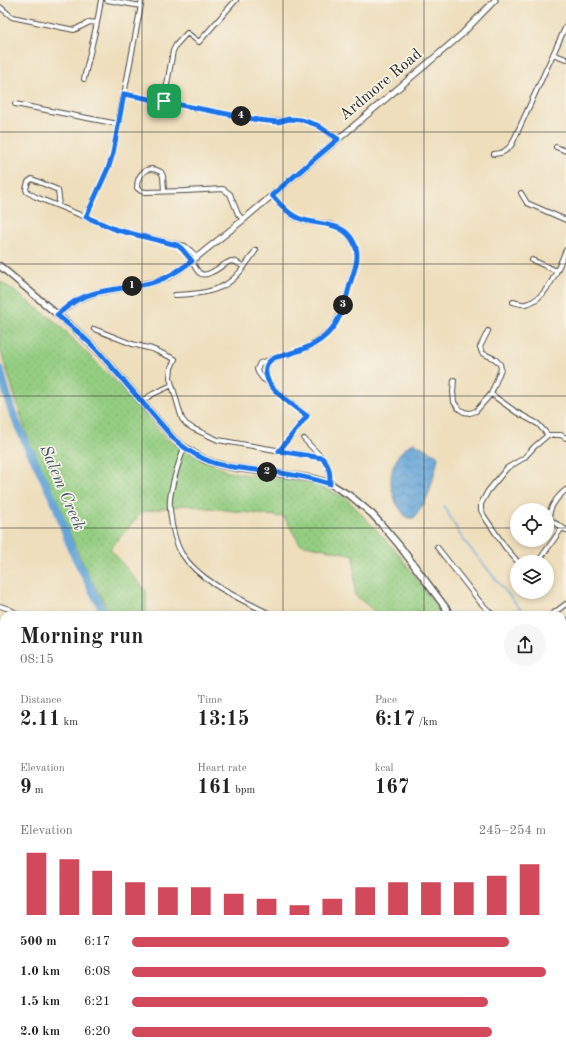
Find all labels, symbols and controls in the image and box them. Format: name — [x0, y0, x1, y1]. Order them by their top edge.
street label: Ardmore Road — [337, 46, 425, 124]
pin — [147, 84, 181, 118]
icon: arrive — [153, 90, 175, 112]
pin: 4 — [231, 106, 251, 126]
text: 4 — [238, 110, 244, 121]
pin: 1 — [122, 276, 142, 296]
text: 1 — [129, 280, 135, 291]
pin: 3 — [333, 295, 353, 315]
text: 3 — [340, 299, 346, 310]
water label: Salem Creek — [36, 443, 88, 533]
pin: 2 — [257, 462, 277, 482]
text: 2 — [264, 466, 270, 477]
map controls — [510, 503, 554, 599]
button: locate — [510, 503, 554, 547]
button: layers — [510, 555, 554, 599]
button: share — [504, 624, 546, 666]
text: Morning run — [20, 626, 143, 648]
text: 08:15 — [20, 653, 54, 666]
text: Distance — [20, 695, 61, 706]
text: Time — [197, 695, 222, 706]
text: Pace — [375, 695, 397, 706]
text: 2.11 — [20, 710, 60, 730]
text: 13:15 — [197, 710, 249, 730]
text: 6:17 — [375, 710, 415, 730]
text: km — [60, 717, 78, 728]
text: /km — [415, 717, 438, 728]
text: Elevation — [20, 763, 65, 774]
text: Heart rate — [197, 763, 247, 774]
text: kcal — [375, 763, 394, 774]
text: 9 — [20, 778, 32, 798]
text: 161 — [197, 778, 232, 798]
text: 167 — [375, 778, 409, 798]
text: m — [32, 785, 43, 796]
text: bpm — [232, 785, 255, 796]
text: Elevation — [20, 824, 73, 837]
text: 245–254 m — [479, 824, 546, 837]
text: 500 m — [20, 935, 57, 948]
text: 6:17 — [84, 935, 110, 948]
text: 1.0 km — [20, 965, 60, 978]
text: 6:08 — [84, 965, 110, 978]
text: 1.5 km — [20, 995, 60, 1008]
text: 6:21 — [84, 995, 110, 1008]
text: 2.0 km — [20, 1025, 60, 1038]
text: 6:20 — [84, 1025, 110, 1038]

